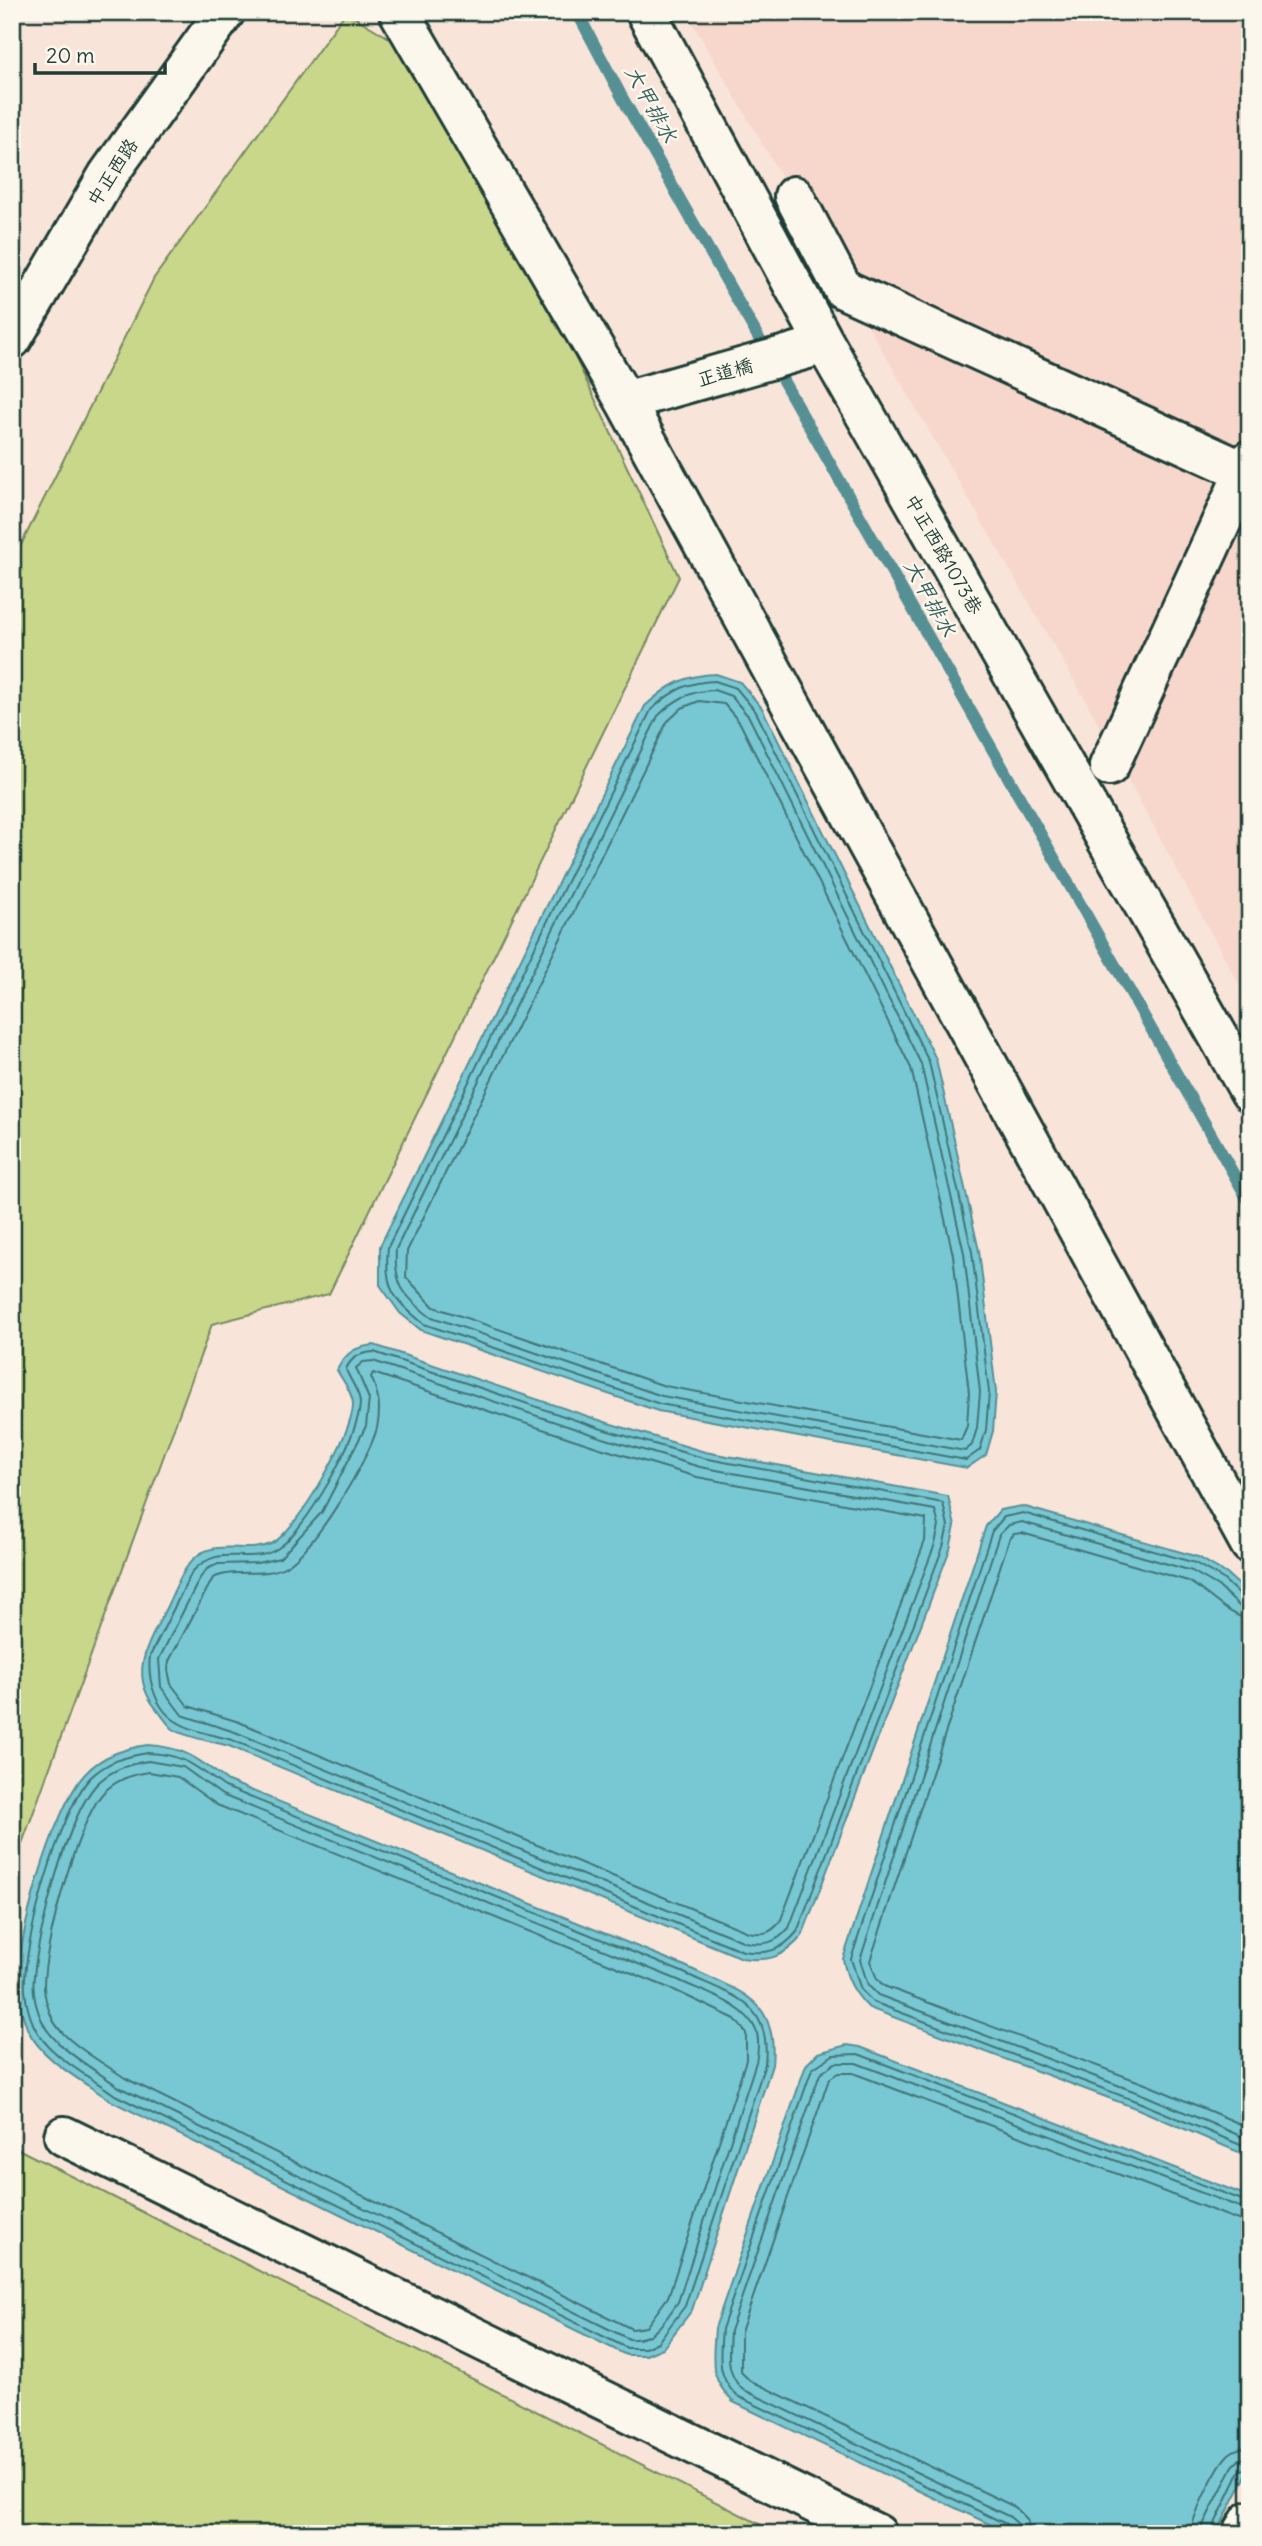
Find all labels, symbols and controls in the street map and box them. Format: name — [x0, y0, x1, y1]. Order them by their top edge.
scale bar — [35, 32, 164, 76]
text: 20 m — [46, 42, 95, 69]
water label: 大甲排水 — [619, 60, 684, 148]
street label: 中正西路 — [81, 134, 143, 210]
street label: 正道橋 — [694, 353, 756, 391]
street label: 中正西路1073巷 — [900, 490, 988, 618]
water label: 大甲排水 — [898, 554, 963, 642]

